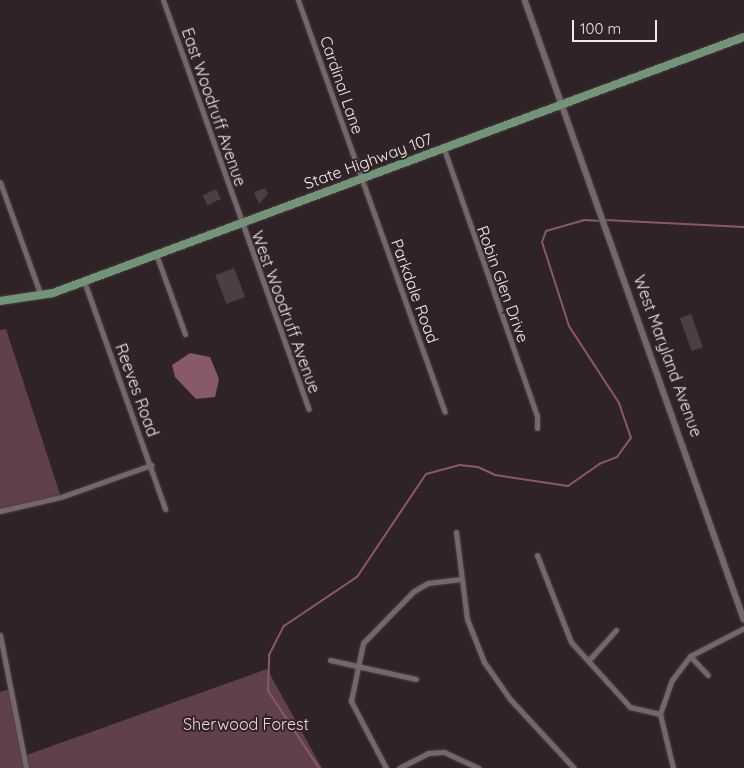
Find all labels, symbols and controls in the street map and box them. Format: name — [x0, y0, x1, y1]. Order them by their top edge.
scale bar — [574, 10, 659, 42]
text: 100 m — [580, 19, 621, 38]
street label: East Woodruff Avenue — [178, 25, 250, 189]
street label: Cardinal Lane — [316, 33, 368, 137]
street label: State Highway 107 — [301, 129, 435, 193]
street label: Robin Glen Drive — [473, 223, 533, 345]
street label: West Woodruff Avenue — [248, 228, 324, 396]
street label: Parkdale Road — [387, 236, 443, 346]
street label: West Maryland Avenue — [630, 272, 706, 440]
street label: Reeves Road — [111, 341, 163, 439]
park label: Sherwood Forest — [183, 714, 309, 734]

